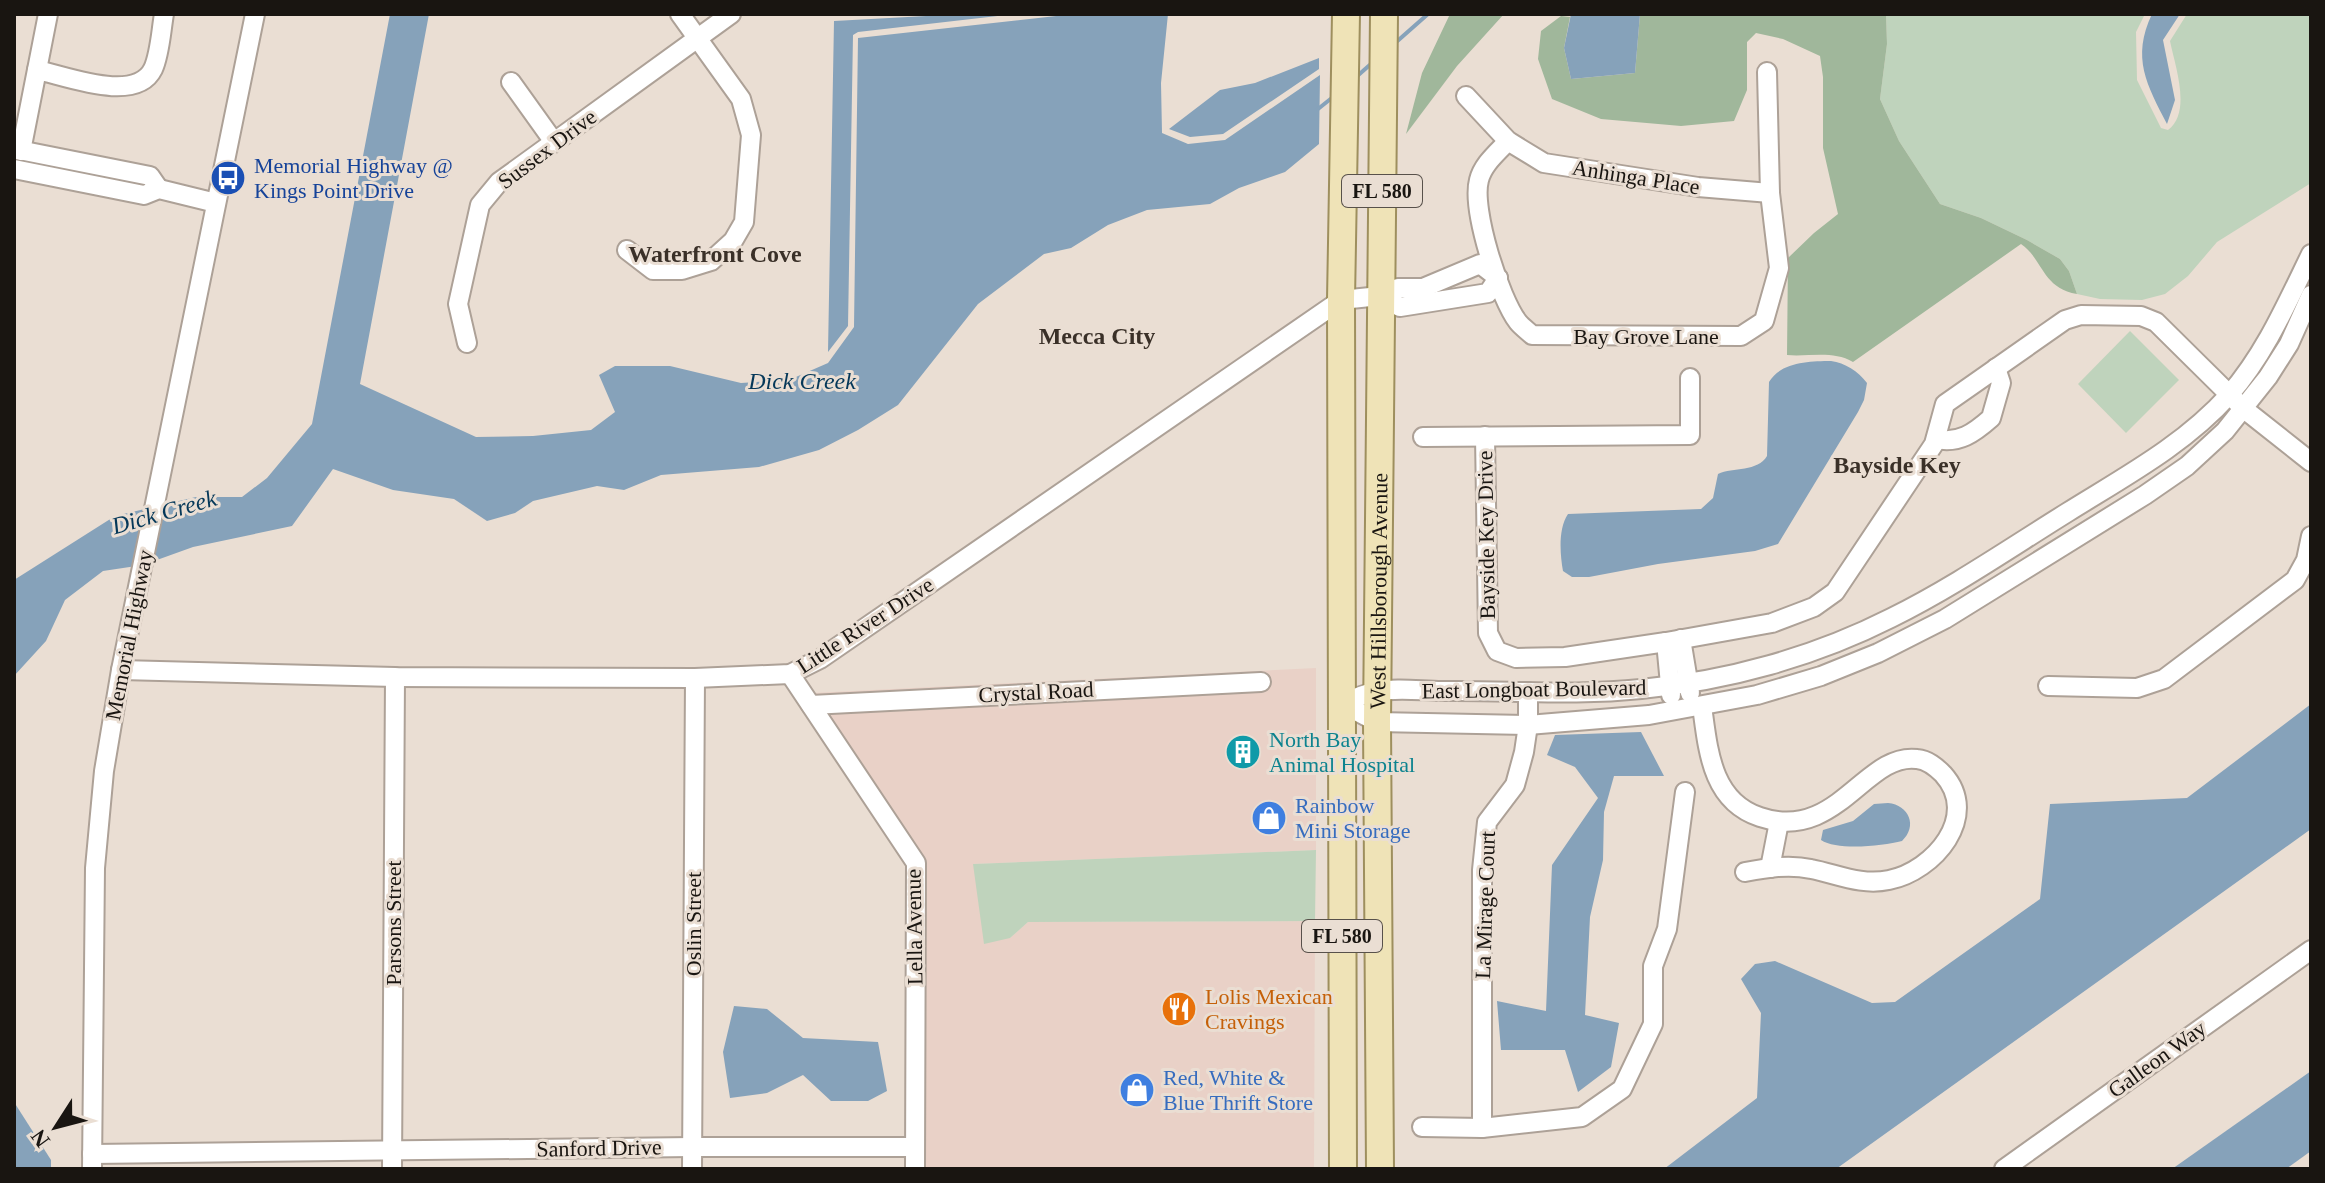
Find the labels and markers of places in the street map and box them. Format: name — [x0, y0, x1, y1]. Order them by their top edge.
place label: Memorial Highway @ Kings Point Drive — [254, 153, 453, 203]
bus stop icon: Memorial Highway @ Kings Point Drive — [209, 159, 247, 197]
place label: North Bay Animal Hospital — [1269, 727, 1415, 777]
building icon: North Bay Animal Hospital — [1224, 733, 1262, 771]
place label: Rainbow Mini Storage — [1295, 793, 1411, 843]
shop icon: Rainbow Mini Storage — [1250, 799, 1288, 837]
place label: Lolis Mexican Cravings — [1205, 984, 1333, 1034]
restaurant icon: Lolis Mexican Cravings — [1160, 990, 1198, 1028]
place label: Red, White & Blue Thrift Store — [1163, 1065, 1313, 1115]
shop icon: Red, White & Blue Thrift Store — [1118, 1071, 1156, 1109]

